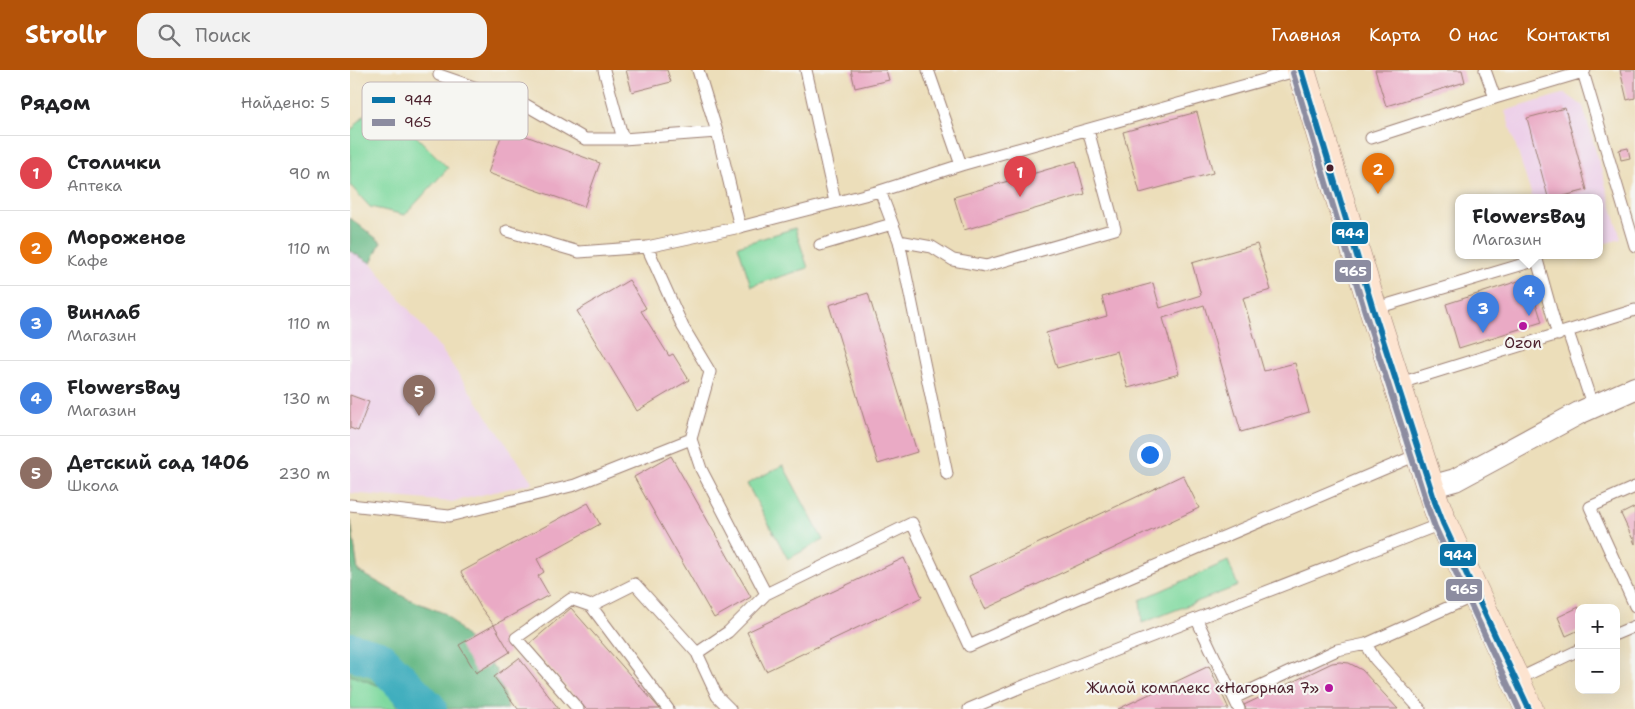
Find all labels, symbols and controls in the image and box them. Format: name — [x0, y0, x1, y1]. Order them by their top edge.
search box — [137, 13, 487, 58]
text: Strollr — [25, 19, 107, 51]
icon: search — [155, 21, 183, 49]
text: Поиск — [195, 23, 251, 48]
text: Главная — [1271, 23, 1341, 47]
text: Карта — [1369, 23, 1421, 47]
text: О нас — [1449, 23, 1498, 47]
text: Контакты — [1526, 23, 1610, 47]
legend — [362, 82, 528, 140]
text: Рядом — [20, 89, 90, 117]
text: 944 — [404, 91, 433, 109]
text: Найдено: 5 — [241, 92, 330, 113]
text: 965 — [404, 113, 431, 131]
text: Столички — [67, 150, 161, 175]
pin: 2 — [1362, 153, 1394, 194]
pin: 1 — [1004, 156, 1036, 197]
text: 1 — [32, 163, 40, 184]
text: 90 m — [289, 163, 330, 184]
unlabelled marker — [1325, 163, 1335, 173]
text: Аптека — [67, 175, 122, 196]
popup — [1455, 194, 1603, 259]
text: FlowersBay — [1472, 204, 1586, 229]
line badge: 944 — [1331, 221, 1369, 245]
text: 944 — [1335, 224, 1365, 242]
text: Мороженое — [67, 225, 186, 250]
text: Магазин — [1472, 229, 1542, 250]
text: 2 — [30, 238, 42, 259]
text: 110 m — [287, 238, 330, 259]
text: Кафе — [67, 250, 108, 271]
line badge: 965 — [1334, 259, 1372, 283]
text: 965 — [1339, 262, 1367, 280]
pin: 4 — [1513, 275, 1545, 316]
pin: 3 — [1467, 292, 1499, 333]
text: Винлаб — [67, 300, 140, 325]
text: 3 — [30, 313, 42, 334]
text: 110 m — [287, 313, 330, 334]
marker: Ozon — [1517, 320, 1529, 332]
text: Магазин — [67, 325, 136, 346]
place label: Ozon — [1504, 333, 1542, 353]
text: FlowersBay — [67, 375, 181, 400]
pin: 5 — [403, 375, 435, 416]
text: 4 — [30, 388, 42, 409]
text: 130 m — [283, 388, 330, 409]
text: Магазин — [67, 400, 136, 421]
your location — [1137, 442, 1163, 468]
text: Детский сад 1406 — [67, 450, 249, 475]
text: 5 — [31, 463, 41, 484]
text: 230 m — [278, 463, 330, 484]
text: Школа — [67, 475, 119, 496]
line badge: 944 — [1439, 543, 1477, 567]
text: 944 — [1443, 546, 1473, 564]
line badge: 965 — [1445, 578, 1483, 602]
text: 965 — [1450, 580, 1478, 598]
map controls — [1575, 604, 1620, 694]
button: + — [1575, 604, 1620, 649]
button: − — [1575, 649, 1620, 694]
place label: Жилой комплекс «Нагорная 7» — [1086, 678, 1319, 698]
marker: Жилой комплекс «Нагорная 7» — [1323, 682, 1335, 694]

